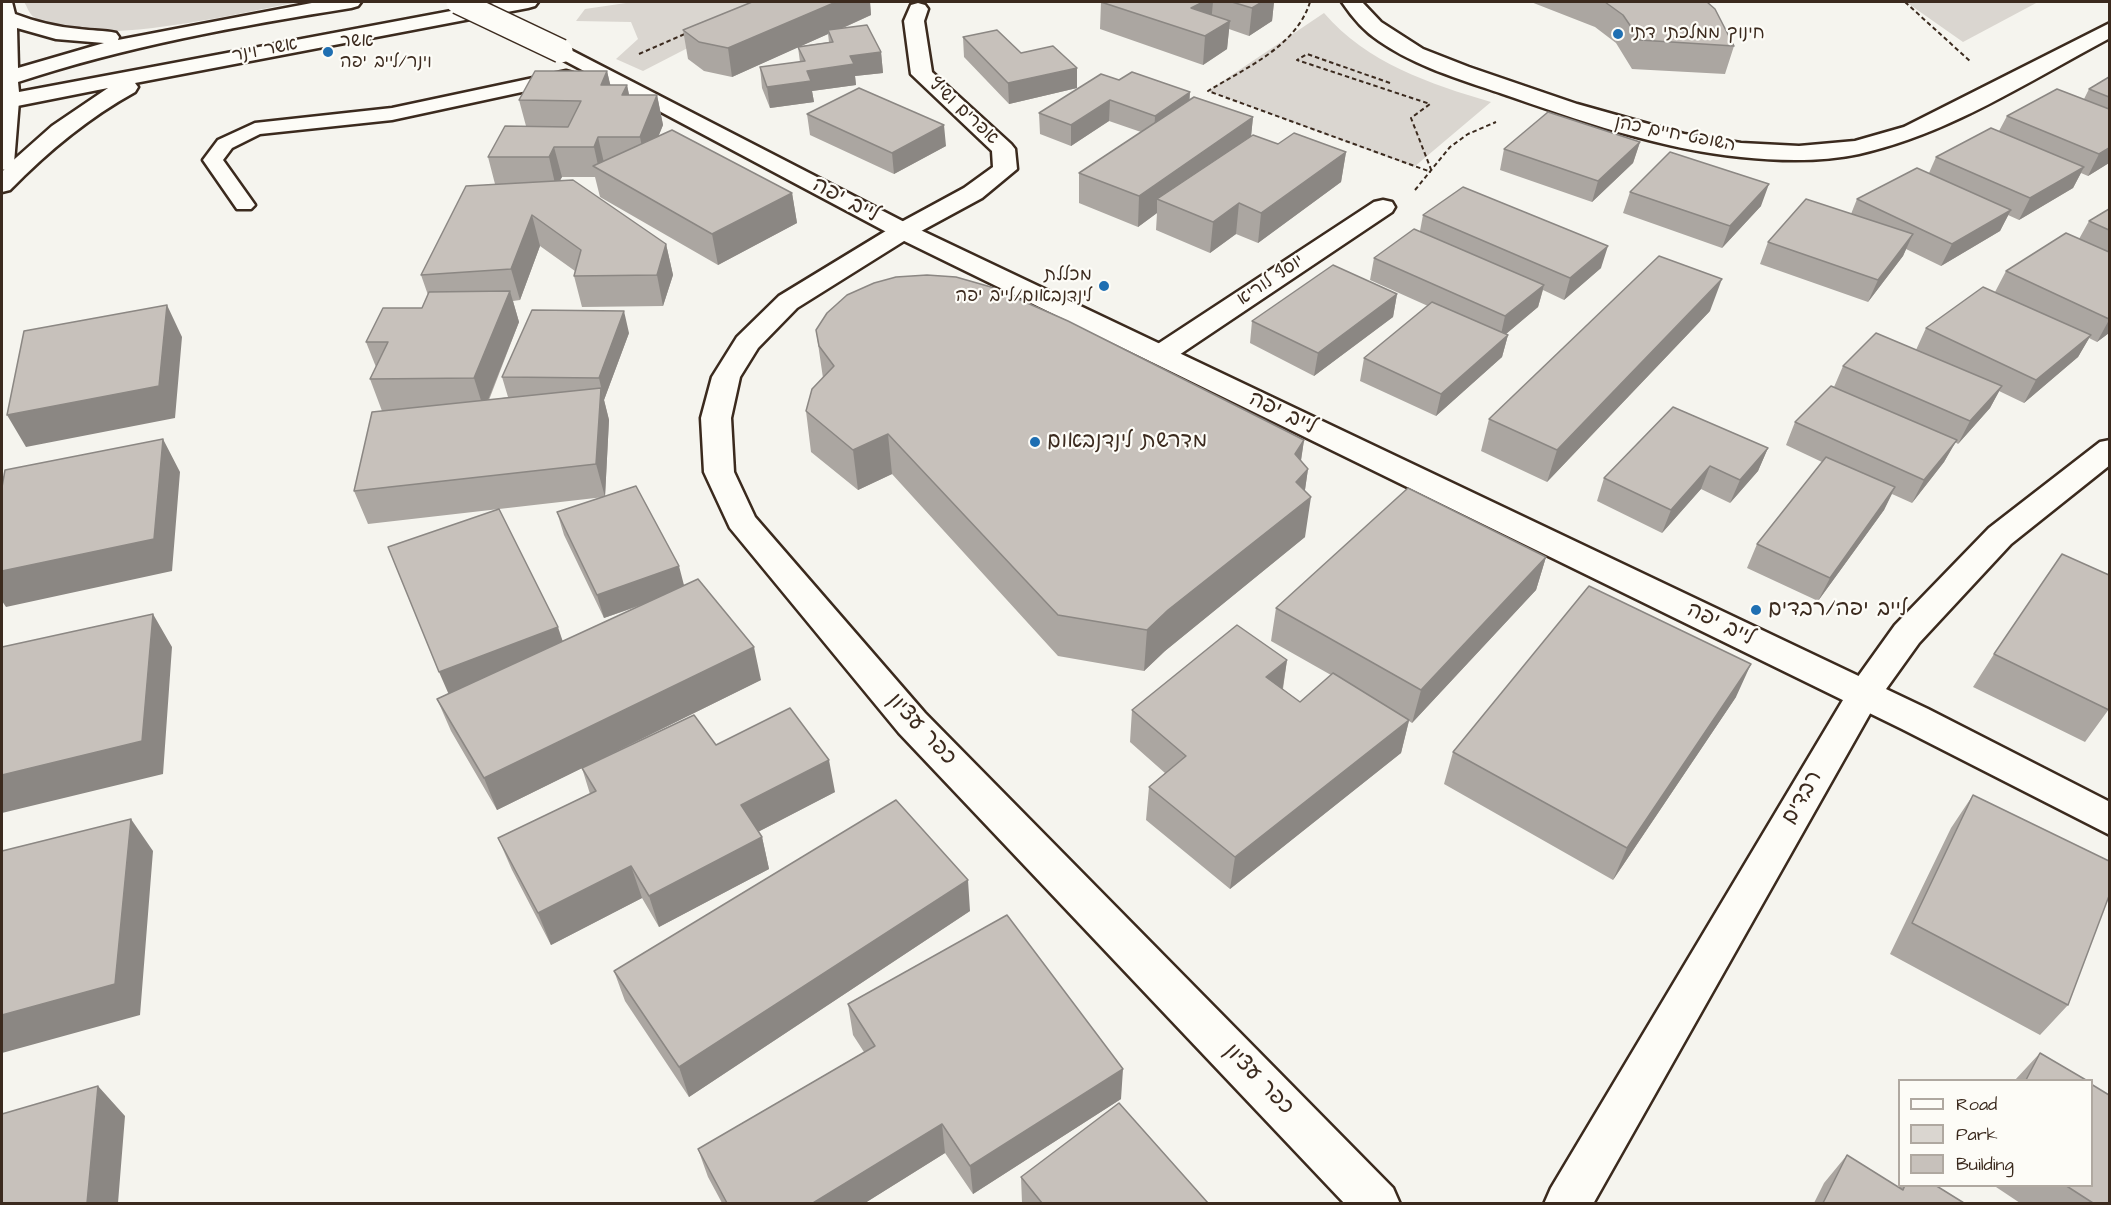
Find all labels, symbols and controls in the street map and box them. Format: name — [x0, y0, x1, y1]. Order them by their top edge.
place label: חינוך ממלכתי דתי — [1630, 23, 1765, 45]
marker: חינוך ממלכתי דתי — [1611, 27, 1625, 41]
place label: אשר וינר/לייב יפה — [340, 31, 432, 74]
street label: אשר וינר — [231, 34, 299, 68]
marker: אשר וינר/לייב יפה — [321, 45, 335, 59]
street label: אפרים ושיץ — [923, 74, 1003, 150]
street label: השופט חיים כהן — [1613, 113, 1737, 157]
street label: לייב יפה — [807, 173, 883, 229]
street label: יוסף לוריא — [1234, 251, 1308, 311]
place label: מכללת לינדנבאום/לייב יפה — [955, 265, 1092, 308]
marker: מכללת לינדנבאום/לייב יפה — [1097, 279, 1111, 293]
street label: לייב יפה — [1244, 386, 1320, 442]
place label: מדרשת לינדנבאום — [1047, 429, 1207, 455]
marker: מדרשת לינדנבאום — [1028, 435, 1042, 449]
street label: לייב יפה — [1682, 597, 1758, 653]
place label: לייב יפה/רבדים — [1768, 597, 1907, 623]
marker: לייב יפה/רבדים — [1749, 603, 1763, 617]
street label: כפר עציון — [881, 688, 961, 772]
street label: רבדים — [1777, 766, 1829, 830]
street label: כפר עציון — [1218, 1039, 1298, 1121]
legend — [1898, 1079, 2093, 1187]
text: Road — [1956, 1092, 1997, 1117]
text: Park — [1956, 1122, 1998, 1147]
text: Building — [1956, 1152, 2014, 1177]

